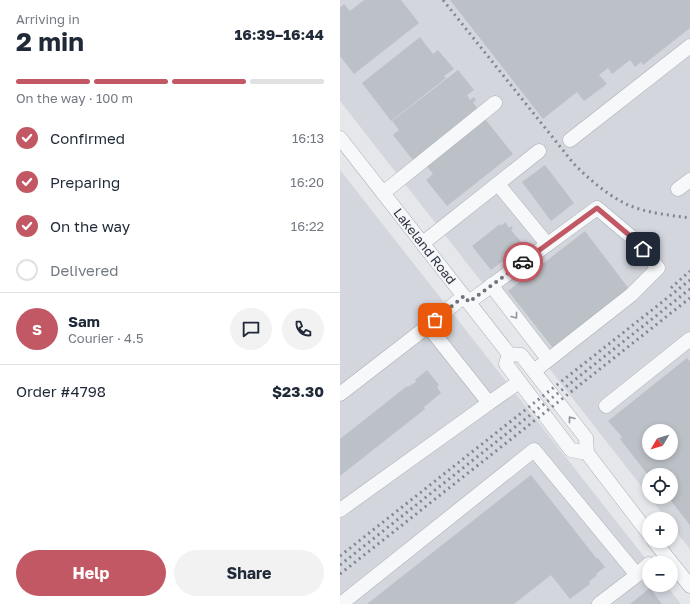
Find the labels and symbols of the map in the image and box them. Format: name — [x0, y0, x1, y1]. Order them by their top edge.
street label: Lakeland Road — [390, 205, 460, 287]
pin — [626, 232, 660, 266]
courier — [503, 242, 543, 282]
pin — [418, 303, 452, 337]
one-way arrow — [510, 312, 517, 319]
one-way arrow — [569, 416, 576, 423]
north arrow — [642, 424, 678, 460]

